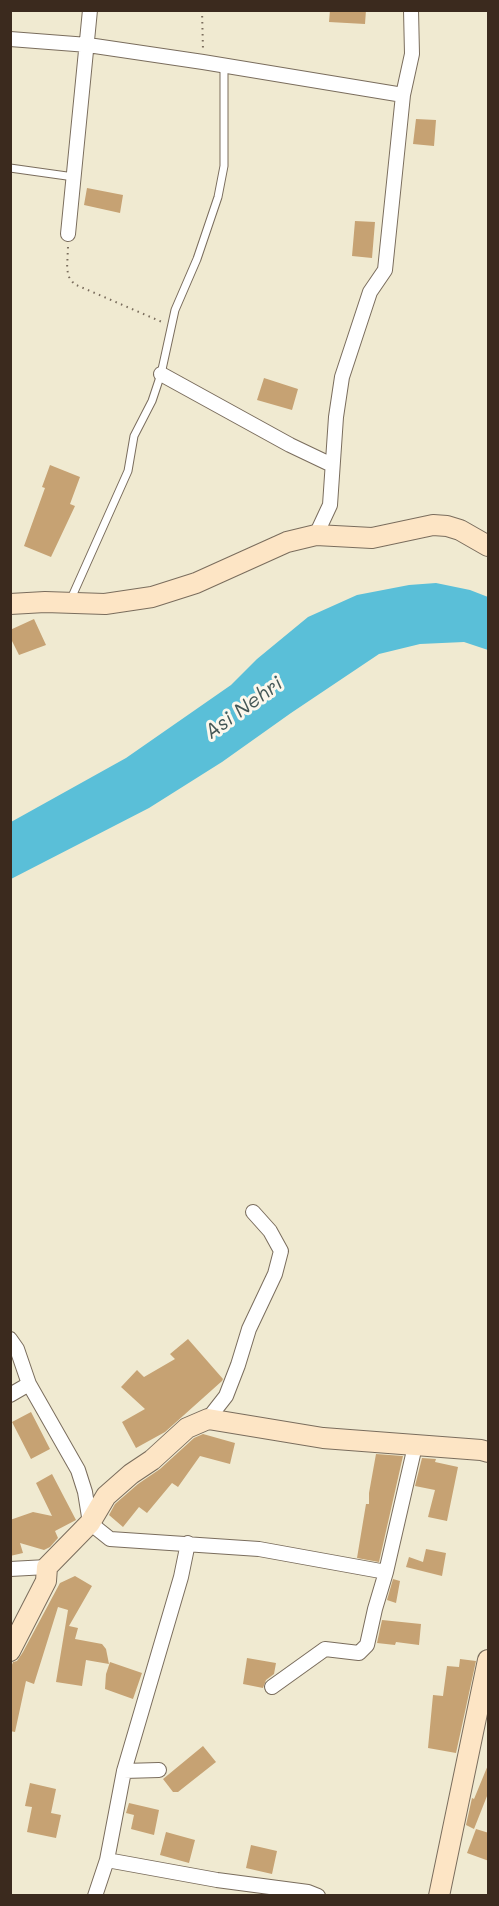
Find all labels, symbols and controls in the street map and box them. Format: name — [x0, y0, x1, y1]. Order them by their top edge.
water label: Asi Nehri — [200, 672, 288, 744]

